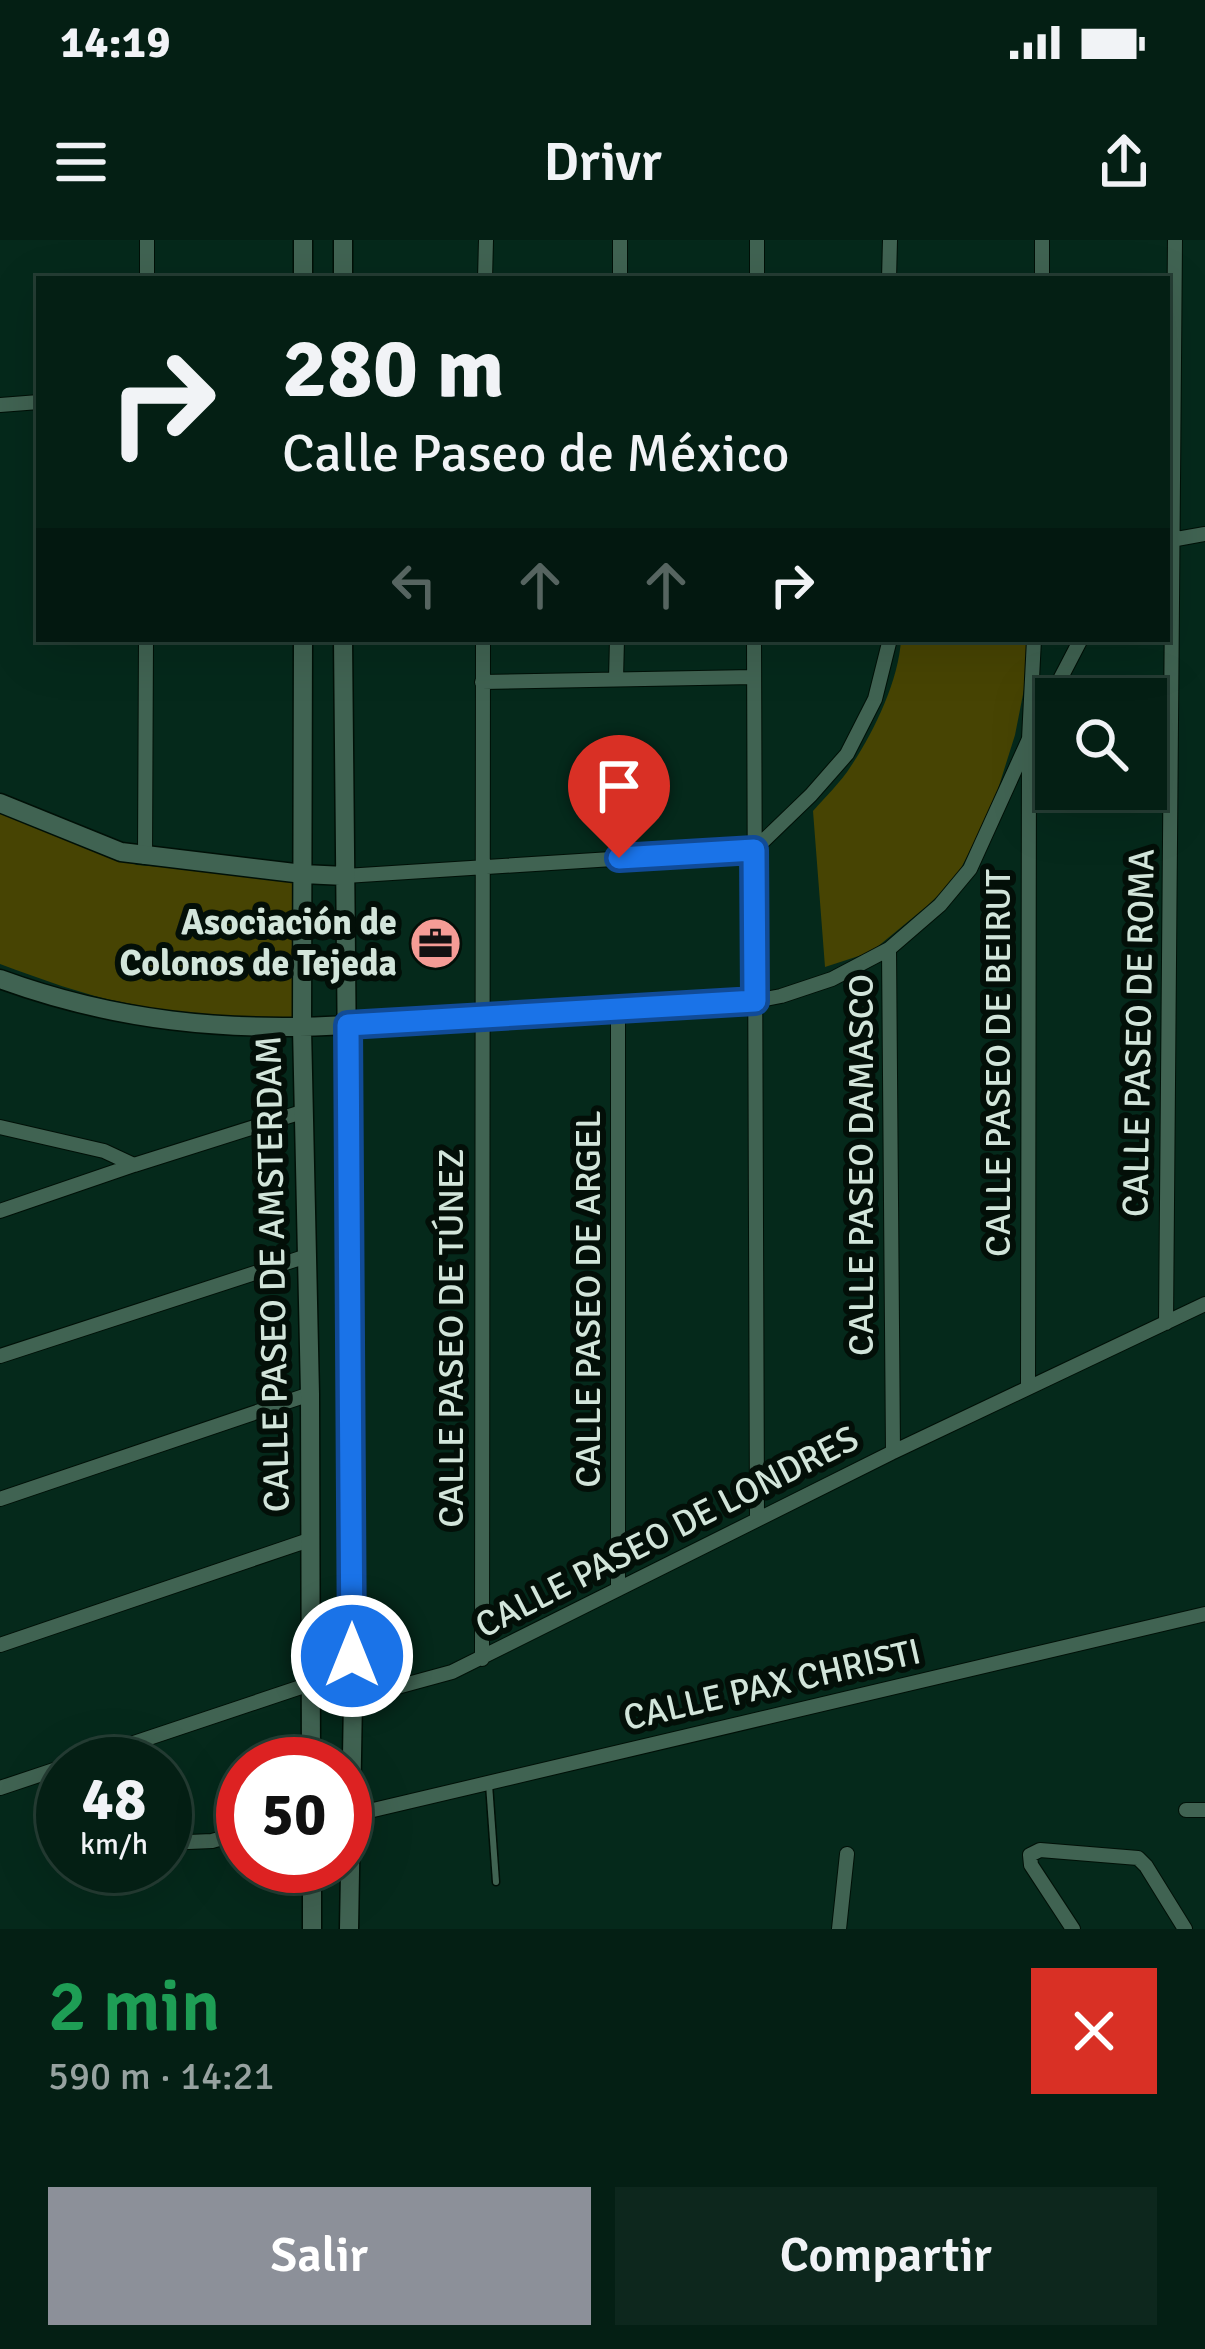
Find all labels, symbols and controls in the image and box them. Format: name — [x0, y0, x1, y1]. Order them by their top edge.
text: 14:19 — [60, 15, 170, 70]
icon: menu — [48, 129, 114, 195]
text: Drivr — [543, 129, 662, 196]
icon: share — [1091, 129, 1157, 195]
text: 280 m — [282, 317, 504, 421]
icon: right — [84, 324, 240, 480]
text: Calle Paseo de México — [282, 420, 790, 487]
icon: left — [381, 552, 447, 618]
icon: ahead — [507, 552, 573, 618]
icon: ahead — [633, 552, 699, 618]
icon: right — [759, 552, 825, 618]
map controls — [1035, 678, 1167, 810]
button: search — [1035, 678, 1167, 810]
pin — [568, 735, 670, 858]
icon: arrive — [586, 753, 652, 819]
street label: CALLE PASEO DE ROMA — [1113, 848, 1165, 1218]
street label: CALLE PASEO DE BEIRUT — [976, 869, 1021, 1257]
place label: Asociación de Colonos de Tejeda — [119, 900, 397, 986]
office icon: Asociación de Colonos de Tejeda — [408, 915, 464, 971]
street label: CALLE PASEO DAMASCO — [839, 974, 884, 1356]
street label: CALLE PASEO DE AMSTERDAM — [246, 1036, 300, 1512]
street label: CALLE PASEO DE ARGEL — [566, 1110, 611, 1488]
street label: CALLE PASEO DE TÚNEZ — [429, 1148, 474, 1528]
street label: CALLE PASEO DE LONDRES — [468, 1416, 866, 1648]
position arrow — [289, 1593, 415, 1719]
street label: CALLE PAX CHRISTI — [619, 1629, 925, 1741]
speed limit sign: 50 — [216, 1737, 372, 1893]
text: 48 — [82, 1763, 146, 1837]
text: km/h — [80, 1826, 148, 1863]
text: 2 min — [48, 1962, 220, 2051]
button: close — [1031, 1968, 1157, 2094]
text: 590 m · 14:21 — [48, 2052, 275, 2100]
button: Salir — [48, 2187, 591, 2325]
button: Compartir — [615, 2187, 1157, 2325]

